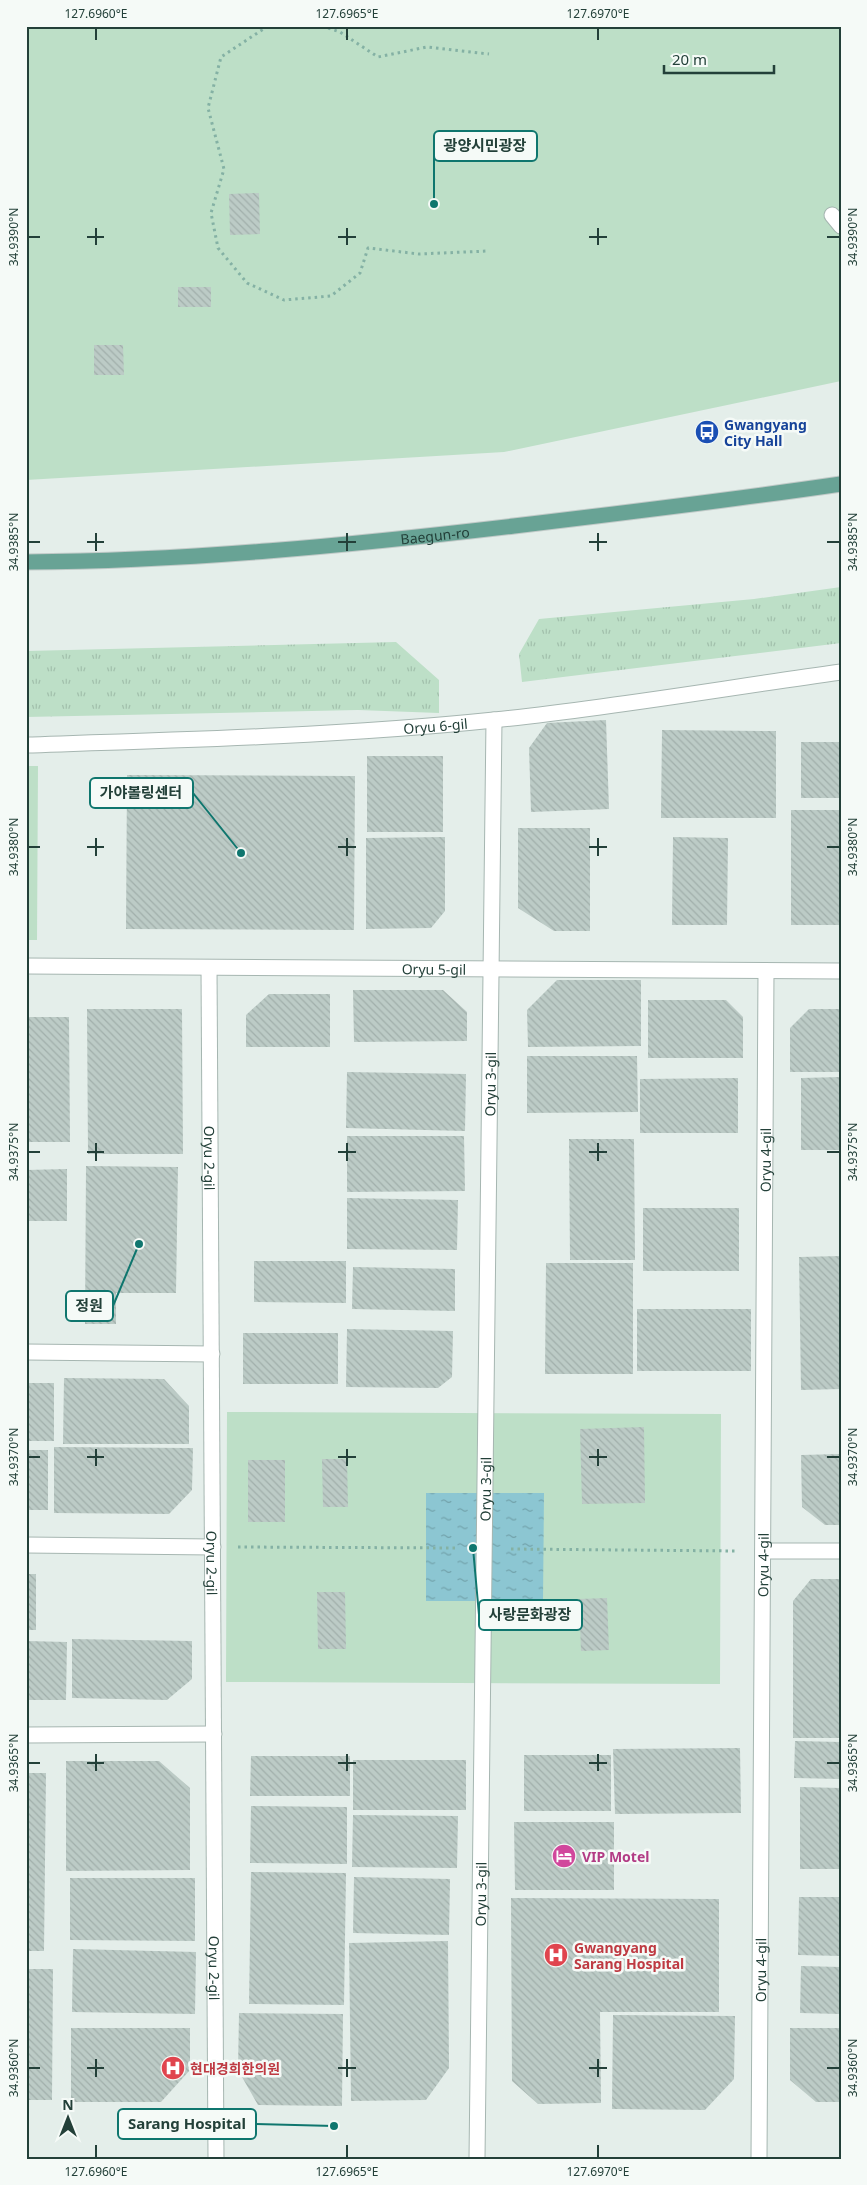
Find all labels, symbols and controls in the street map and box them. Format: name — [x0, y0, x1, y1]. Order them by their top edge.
text: 127.6960°E — [64, 5, 128, 22]
text: 127.6965°E — [315, 5, 379, 22]
text: 127.6970°E — [566, 5, 630, 22]
scale bar — [664, 42, 774, 74]
text: 20 m — [672, 49, 707, 69]
callout: 광양시민광장 — [434, 131, 537, 161]
text: 광양시민광장 — [444, 135, 527, 155]
text: 34.9390°N — [5, 208, 22, 266]
text: 34.9390°N — [844, 208, 861, 266]
place label: Gwangyang City Hall — [724, 415, 807, 450]
bus stop icon: Gwangyang City Hall — [694, 419, 720, 445]
text: 34.9385°N — [5, 513, 22, 571]
text: 34.9385°N — [844, 513, 861, 571]
street label: Baegun-ro — [399, 522, 470, 548]
street label: Oryu 6-gil — [403, 713, 469, 738]
callout: 가야볼링센터 — [90, 778, 193, 808]
text: 가야볼링센터 — [100, 782, 182, 802]
text: 34.9380°N — [5, 818, 22, 876]
text: 34.9380°N — [844, 818, 861, 876]
street label: Oryu 5-gil — [402, 959, 466, 978]
street label: Oryu 3-gil — [480, 1052, 500, 1116]
text: 34.9375°N — [5, 1123, 22, 1181]
text: 34.9375°N — [844, 1123, 861, 1181]
street label: Oryu 2-gil — [200, 1126, 220, 1190]
street label: Oryu 4-gil — [755, 1128, 775, 1192]
callout: 정원 — [66, 1291, 113, 1321]
text: 정원 — [75, 1295, 103, 1315]
text: 34.9370°N — [5, 1428, 22, 1486]
text: 34.9370°N — [844, 1428, 861, 1486]
street label: Oryu 3-gil — [475, 1457, 495, 1521]
street label: Oryu 2-gil — [203, 1531, 222, 1595]
street label: Oryu 4-gil — [753, 1533, 772, 1597]
callout: 사랑문화광장 — [479, 1600, 582, 1630]
text: 사랑문화광장 — [489, 1604, 572, 1624]
text: 34.9365°N — [5, 1734, 22, 1792]
text: 34.9365°N — [844, 1734, 861, 1792]
hotel icon: VIP Motel — [551, 1843, 577, 1869]
place label: VIP Motel — [582, 1847, 649, 1866]
street label: Oryu 3-gil — [470, 1862, 490, 1926]
street label: Oryu 2-gil — [205, 1936, 225, 2000]
place label: Gwangyang Sarang Hospital — [574, 1938, 684, 1973]
street label: Oryu 4-gil — [750, 1938, 770, 2002]
hospital icon: Gwangyang Sarang Hospital — [543, 1942, 569, 1968]
text: 34.9360°N — [5, 2039, 22, 2097]
text: 34.9360°N — [844, 2039, 861, 2097]
hospital icon: 현대경희한의원 — [160, 2055, 186, 2081]
place label: 현대경희한의원 — [190, 2059, 280, 2078]
north arrow — [42, 2092, 92, 2142]
text: N — [62, 2095, 74, 2114]
callout: Sarang Hospital — [118, 2109, 256, 2139]
text: Sarang Hospital — [128, 2113, 246, 2133]
text: 127.6960°E — [64, 2163, 128, 2180]
text: 127.6965°E — [315, 2163, 379, 2180]
text: 127.6970°E — [566, 2163, 630, 2180]

